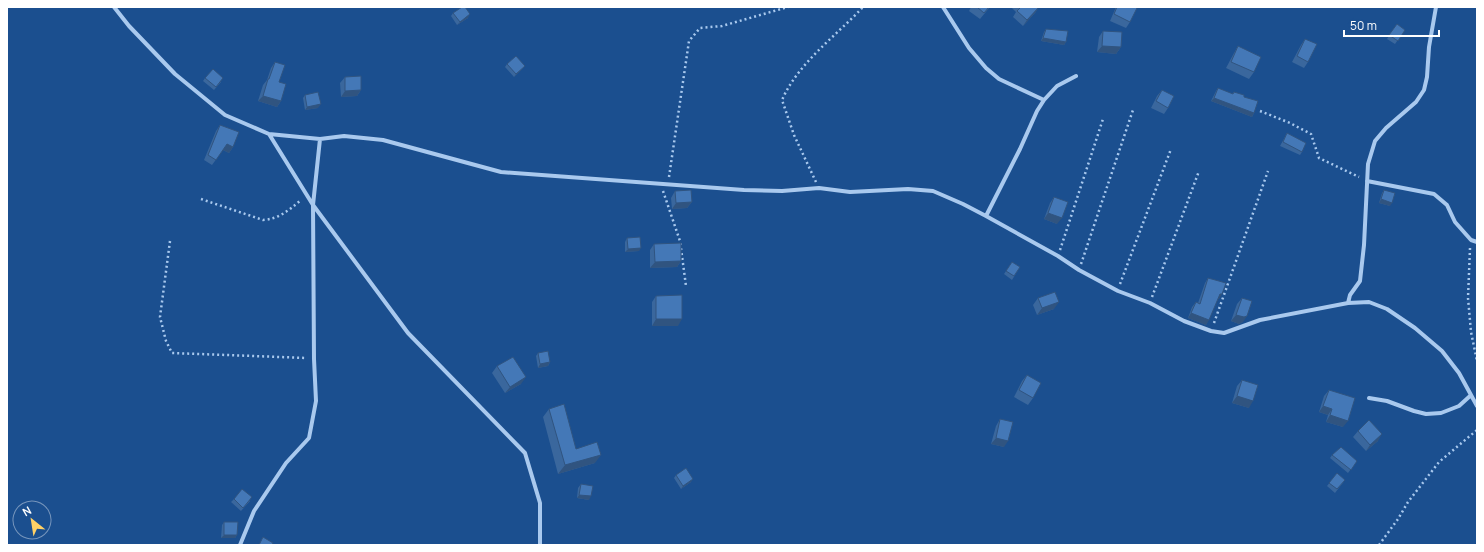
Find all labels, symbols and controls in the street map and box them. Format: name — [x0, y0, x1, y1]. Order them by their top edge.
scale bar — [1344, 12, 1439, 38]
text: 50 m — [1350, 17, 1377, 34]
north arrow — [12, 500, 52, 540]
text: N — [20, 502, 34, 519]

